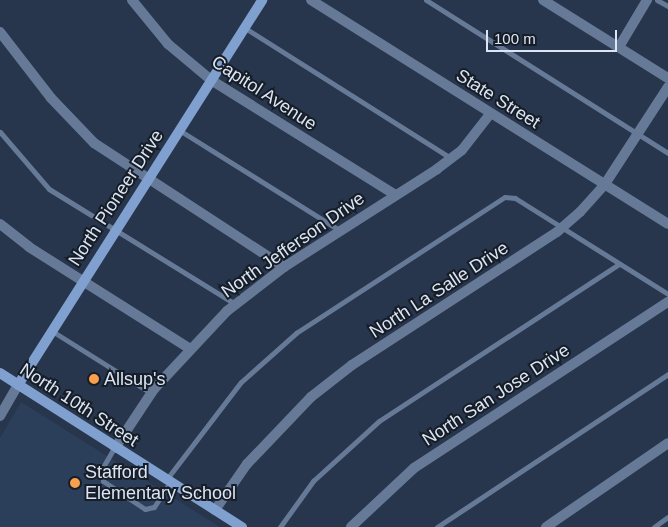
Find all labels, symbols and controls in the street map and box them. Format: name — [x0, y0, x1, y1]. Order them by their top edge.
scale bar — [488, 20, 619, 52]
text: 100 m — [494, 30, 536, 47]
street label: Capitol Avenue — [207, 51, 321, 135]
street label: State Street — [452, 65, 544, 133]
street label: North Pioneer Drive — [64, 126, 168, 270]
street label: North Jefferson Drive — [217, 187, 369, 303]
street label: North La Salle Drive — [366, 237, 512, 343]
street label: North San Jose Drive — [418, 339, 574, 451]
street label: North 10th Street — [16, 359, 142, 451]
place label: Allsup's — [104, 368, 165, 390]
marker: Allsup's — [88, 373, 100, 385]
place label: Stafford Elementary School — [85, 462, 236, 504]
marker: Stafford Elementary School — [69, 477, 81, 489]

